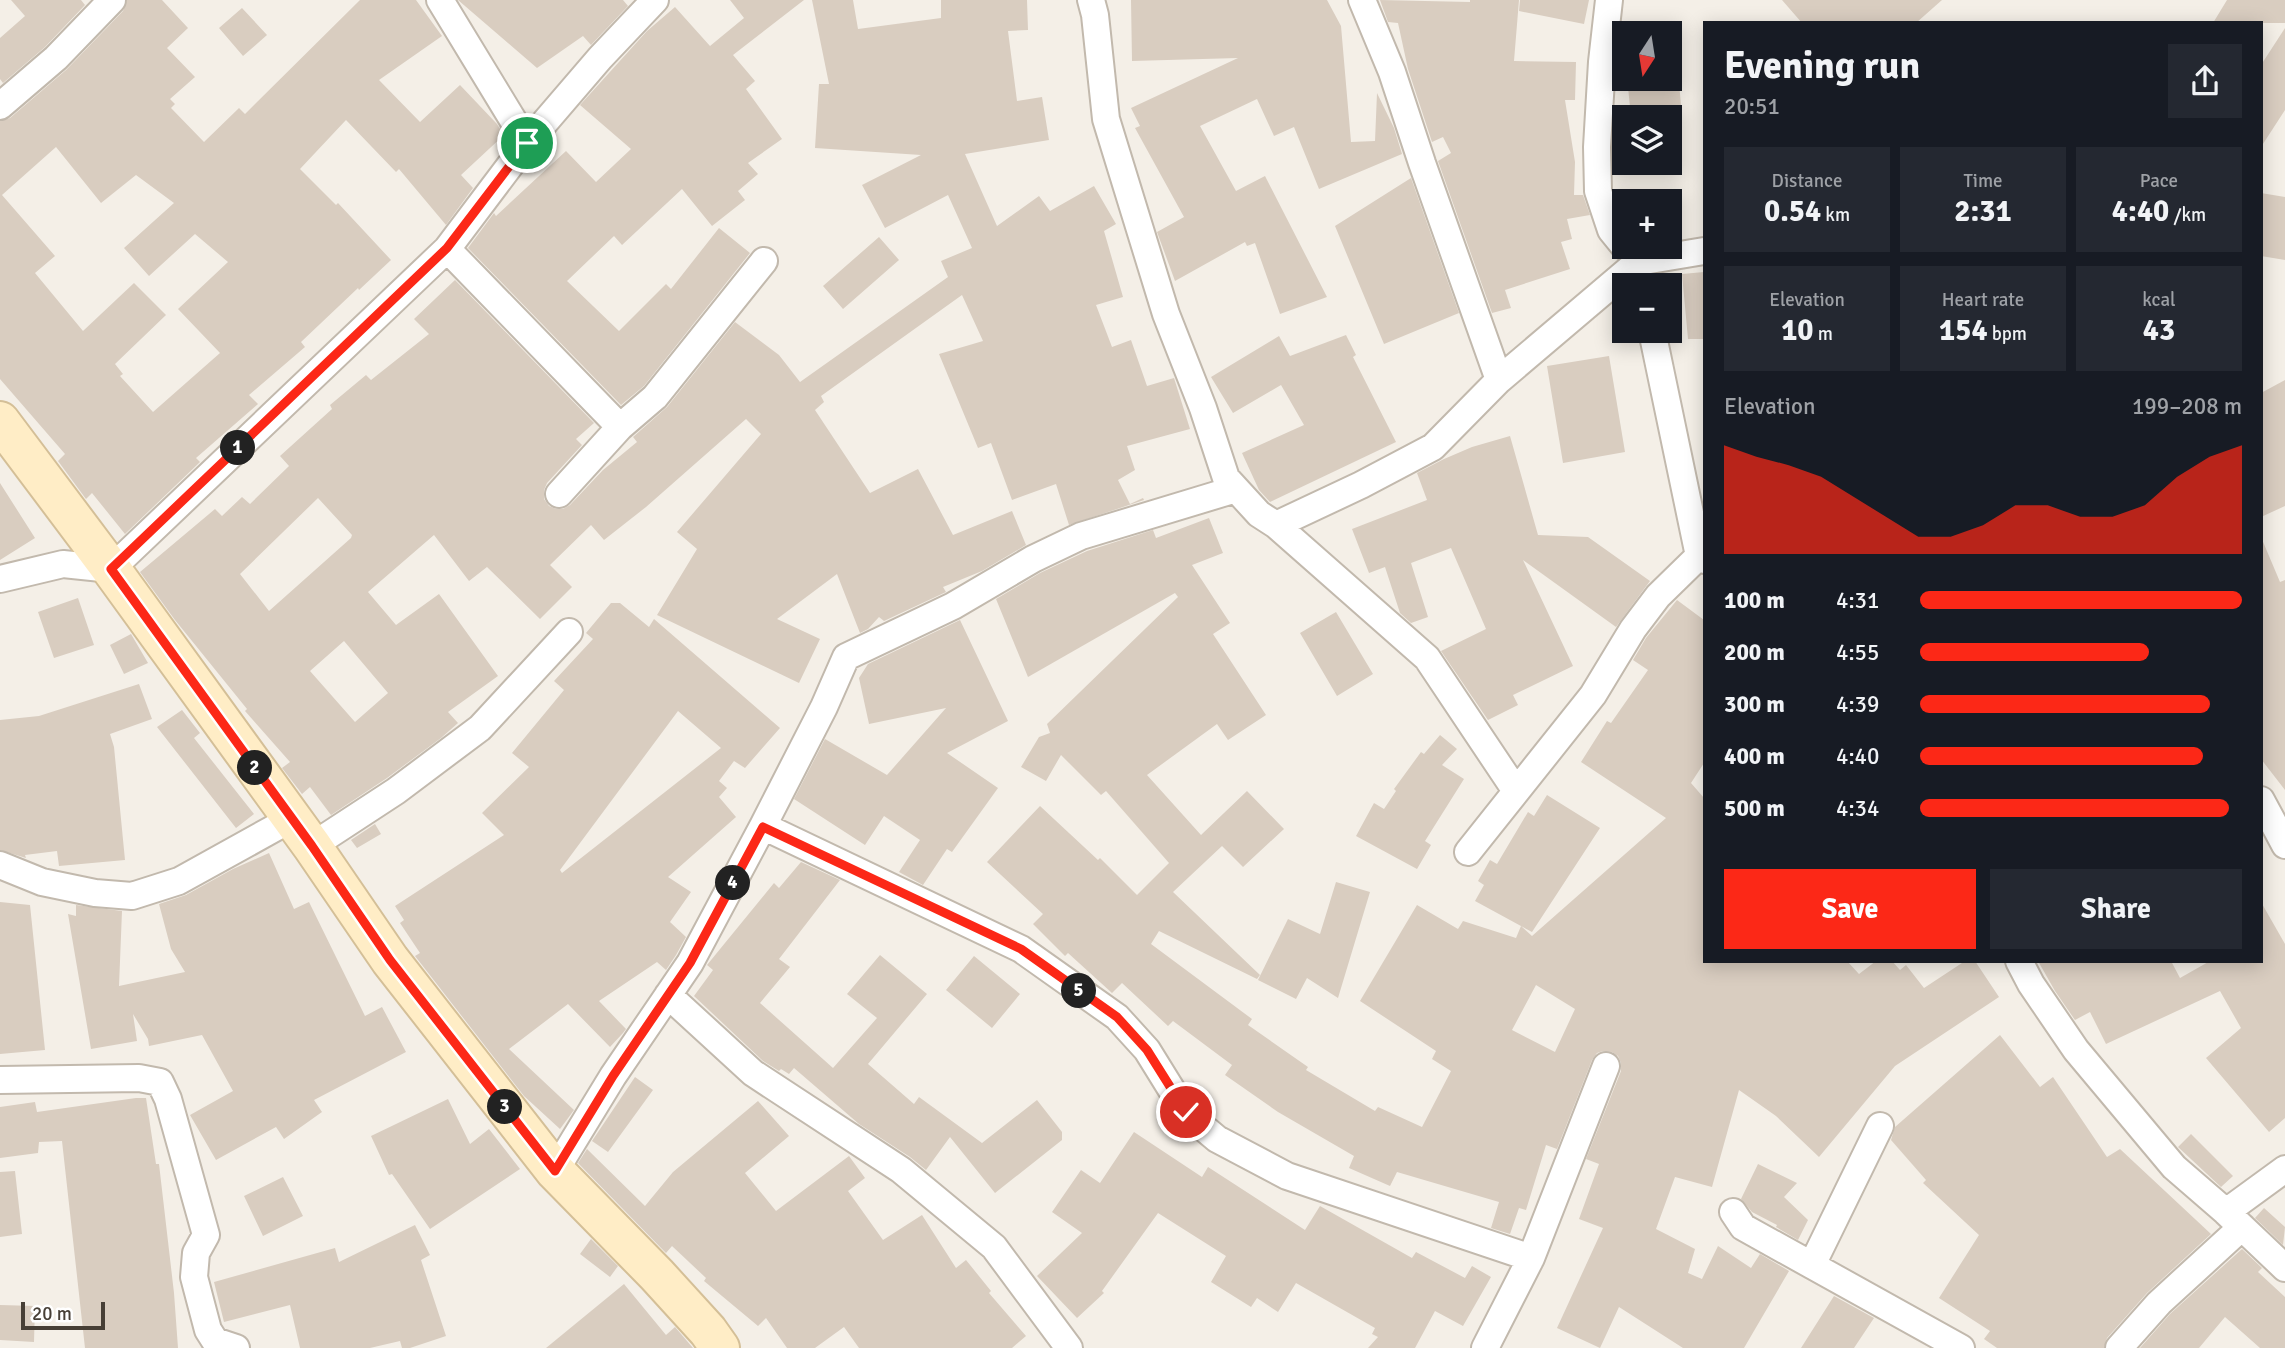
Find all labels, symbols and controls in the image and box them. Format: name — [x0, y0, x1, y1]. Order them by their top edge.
north arrow — [1612, 21, 1682, 91]
map controls — [1612, 21, 1682, 343]
text: Evening run — [1724, 42, 1920, 89]
button: share — [2168, 44, 2242, 118]
text: 20:51 — [1724, 92, 1780, 121]
button: layers — [1612, 105, 1682, 175]
pin — [497, 113, 557, 173]
icon: arrive — [508, 124, 546, 162]
text: Distance — [1772, 169, 1842, 193]
text: Time — [1963, 169, 2003, 193]
text: Pace — [2140, 169, 2178, 193]
button: + — [1612, 189, 1682, 259]
text: 0.54 — [1764, 193, 1821, 230]
text: 2:31 — [1954, 193, 2012, 230]
text: 4:40 — [2112, 193, 2169, 230]
text: km — [1821, 203, 1850, 227]
text: /km — [2169, 203, 2206, 227]
button: − — [1612, 273, 1682, 343]
text: Elevation — [1769, 288, 1845, 312]
text: Heart rate — [1942, 288, 2024, 312]
text: kcal — [2142, 288, 2176, 312]
text: 10 — [1781, 312, 1814, 349]
text: 154 — [1939, 312, 1988, 349]
text: 43 — [2143, 312, 2175, 349]
text: m — [1814, 322, 1833, 346]
text: bpm — [1988, 322, 2027, 346]
text: Elevation — [1724, 392, 1816, 421]
text: 199–208 m — [2132, 392, 2242, 421]
pin: 1 — [220, 430, 256, 466]
text: 1 — [232, 435, 243, 459]
text: 100 m — [1724, 586, 1785, 615]
text: 4:31 — [1836, 586, 1879, 615]
text: 200 m — [1724, 638, 1785, 667]
text: 4:55 — [1836, 638, 1879, 667]
text: 300 m — [1724, 690, 1785, 719]
text: 4:39 — [1836, 690, 1879, 719]
text: 400 m — [1724, 742, 1785, 771]
text: 4:40 — [1836, 742, 1879, 771]
pin: 2 — [238, 750, 272, 786]
text: 2 — [249, 755, 260, 779]
text: 500 m — [1724, 794, 1785, 823]
text: 4:34 — [1836, 794, 1879, 823]
pin: 4 — [716, 866, 750, 900]
button: Save — [1724, 869, 1976, 949]
button: Share — [1990, 869, 2242, 949]
text: 4 — [727, 870, 738, 894]
pin: 5 — [1062, 974, 1096, 1009]
text: 5 — [1073, 978, 1084, 1002]
pin — [1156, 1082, 1216, 1142]
pin: 3 — [488, 1090, 522, 1124]
icon: check — [1167, 1093, 1205, 1131]
text: 3 — [499, 1094, 510, 1118]
scale bar — [21, 1299, 105, 1331]
text: 20 m — [32, 1302, 72, 1326]

